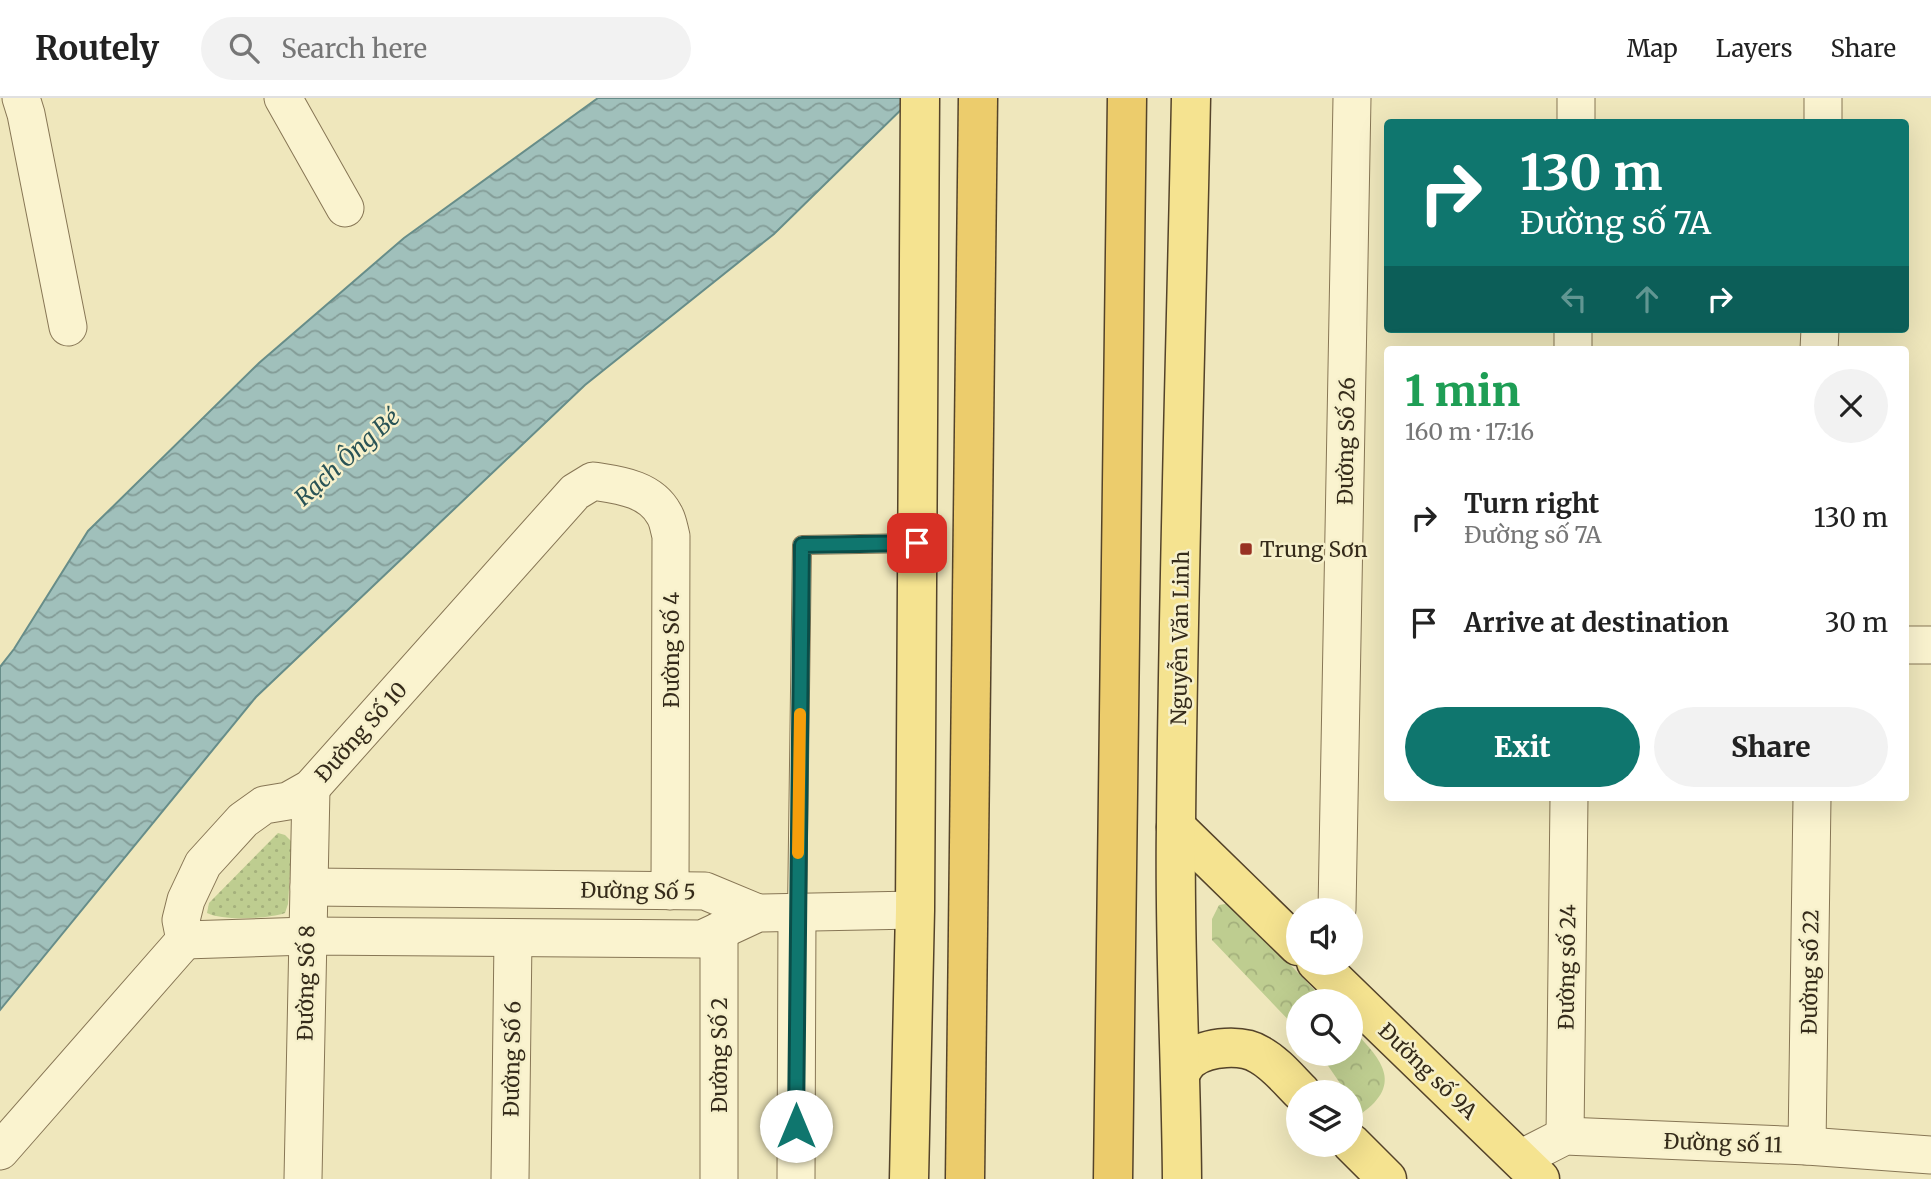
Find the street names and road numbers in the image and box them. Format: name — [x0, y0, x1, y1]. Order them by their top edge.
street label: Đường Số 26 — [1331, 377, 1361, 505]
street label: Nguyễn Văn Linh — [1164, 550, 1195, 725]
street label: Đường Số 4 — [658, 592, 685, 708]
street label: Đường Số 10 — [309, 676, 413, 788]
street label: Đường Số 5 — [580, 876, 696, 906]
street label: Đường số 24 — [1552, 904, 1582, 1030]
street label: Đường số 22 — [1795, 909, 1825, 1035]
street label: Đường Số 8 — [291, 925, 321, 1041]
street label: Đường Số 2 — [706, 997, 733, 1113]
street label: Đường Số 6 — [497, 1001, 527, 1117]
street label: Đường số 9A — [1373, 1017, 1483, 1125]
street label: Đường số 11 — [1663, 1127, 1783, 1159]

